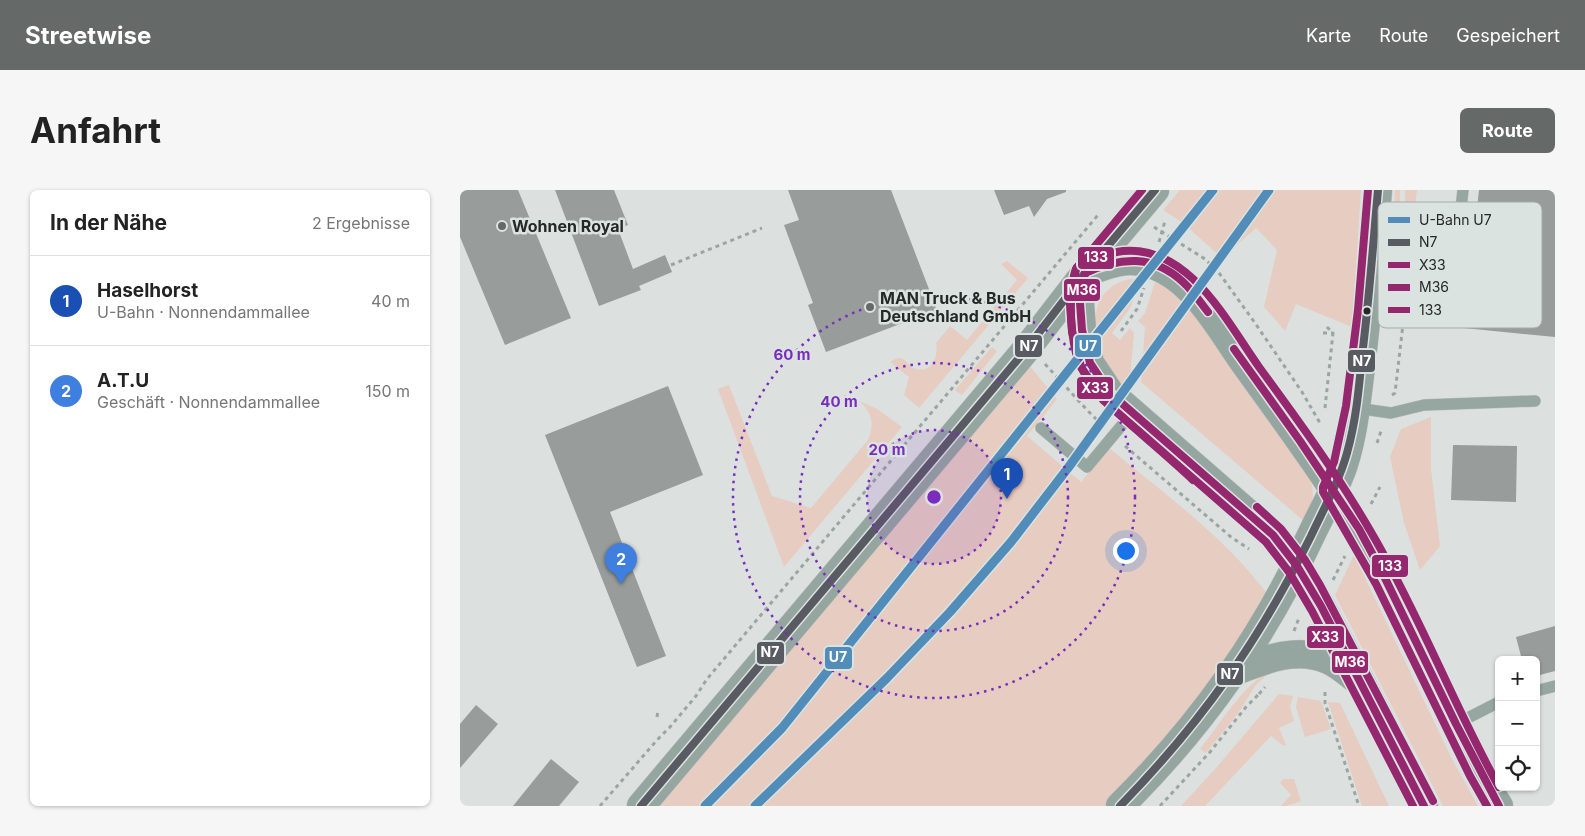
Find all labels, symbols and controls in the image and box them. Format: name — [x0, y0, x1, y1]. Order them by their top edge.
text: Streetwise — [25, 21, 151, 50]
text: Karte — [1306, 25, 1351, 46]
text: Route — [1379, 25, 1428, 46]
text: Gespeichert — [1456, 25, 1560, 46]
button: Route — [1460, 108, 1555, 153]
text: Anfahrt — [30, 109, 161, 151]
legend — [1378, 202, 1542, 328]
text: In der Nähe — [50, 210, 167, 235]
text: U-Bahn U7 — [1419, 211, 1492, 228]
text: 2 Ergebnisse — [312, 213, 410, 233]
place label: Wohnen Royal — [512, 216, 624, 236]
marker: Wohnen Royal — [496, 220, 508, 232]
text: N7 — [1419, 233, 1438, 250]
line badge: 133 — [1077, 246, 1115, 270]
text: 133 — [1084, 248, 1108, 265]
text: X33 — [1419, 256, 1446, 273]
line badge: M36 — [1063, 278, 1101, 302]
text: M36 — [1419, 278, 1449, 295]
text: Haselhorst — [97, 279, 198, 302]
text: M36 — [1066, 281, 1098, 298]
place label: MAN Truck & Bus Deutschland GmbH — [880, 288, 1031, 326]
text: 1 — [63, 291, 69, 311]
text: 40 m — [371, 291, 410, 311]
marker: MAN Truck & Bus Deutschland GmbH — [864, 301, 876, 313]
text: 133 — [1419, 301, 1442, 318]
text: U-Bahn · Nonnendammallee — [97, 302, 310, 322]
unlabelled marker — [1362, 306, 1372, 316]
line badge: N7 — [1014, 334, 1043, 358]
line badge: U7 — [1074, 334, 1102, 358]
text: N7 — [1020, 337, 1038, 354]
text: U7 — [1079, 337, 1097, 354]
text: 60 m — [773, 345, 811, 364]
line badge: N7 — [1347, 349, 1376, 373]
text: N7 — [1353, 352, 1371, 369]
text: A.T.U — [97, 369, 149, 392]
line badge: X33 — [1076, 376, 1114, 400]
text: X33 — [1081, 379, 1109, 396]
text: 2 — [61, 381, 71, 401]
text: 150 m — [365, 381, 410, 401]
text: Geschäft · Nonnendammallee — [97, 392, 320, 412]
text: 40 m — [820, 392, 858, 411]
text: 20 m — [869, 440, 905, 459]
pin: 1 — [991, 458, 1023, 499]
centre of rings — [925, 488, 943, 506]
your location — [1113, 538, 1139, 564]
pin: 2 — [605, 543, 637, 584]
line badge: 133 — [1371, 554, 1409, 578]
text: 133 — [1378, 557, 1402, 574]
line badge: X33 — [1306, 625, 1345, 649]
text: X33 — [1311, 628, 1339, 645]
line badge: N7 — [756, 641, 785, 665]
text: N7 — [761, 643, 779, 660]
line badge: U7 — [824, 646, 853, 670]
text: U7 — [829, 648, 847, 665]
line badge: M36 — [1331, 650, 1369, 674]
text: M36 — [1334, 653, 1366, 670]
map controls — [1495, 656, 1540, 791]
button: + — [1495, 656, 1540, 701]
line badge: N7 — [1216, 662, 1244, 686]
text: N7 — [1221, 665, 1239, 682]
button: − — [1495, 701, 1540, 746]
button: locate — [1495, 746, 1540, 791]

